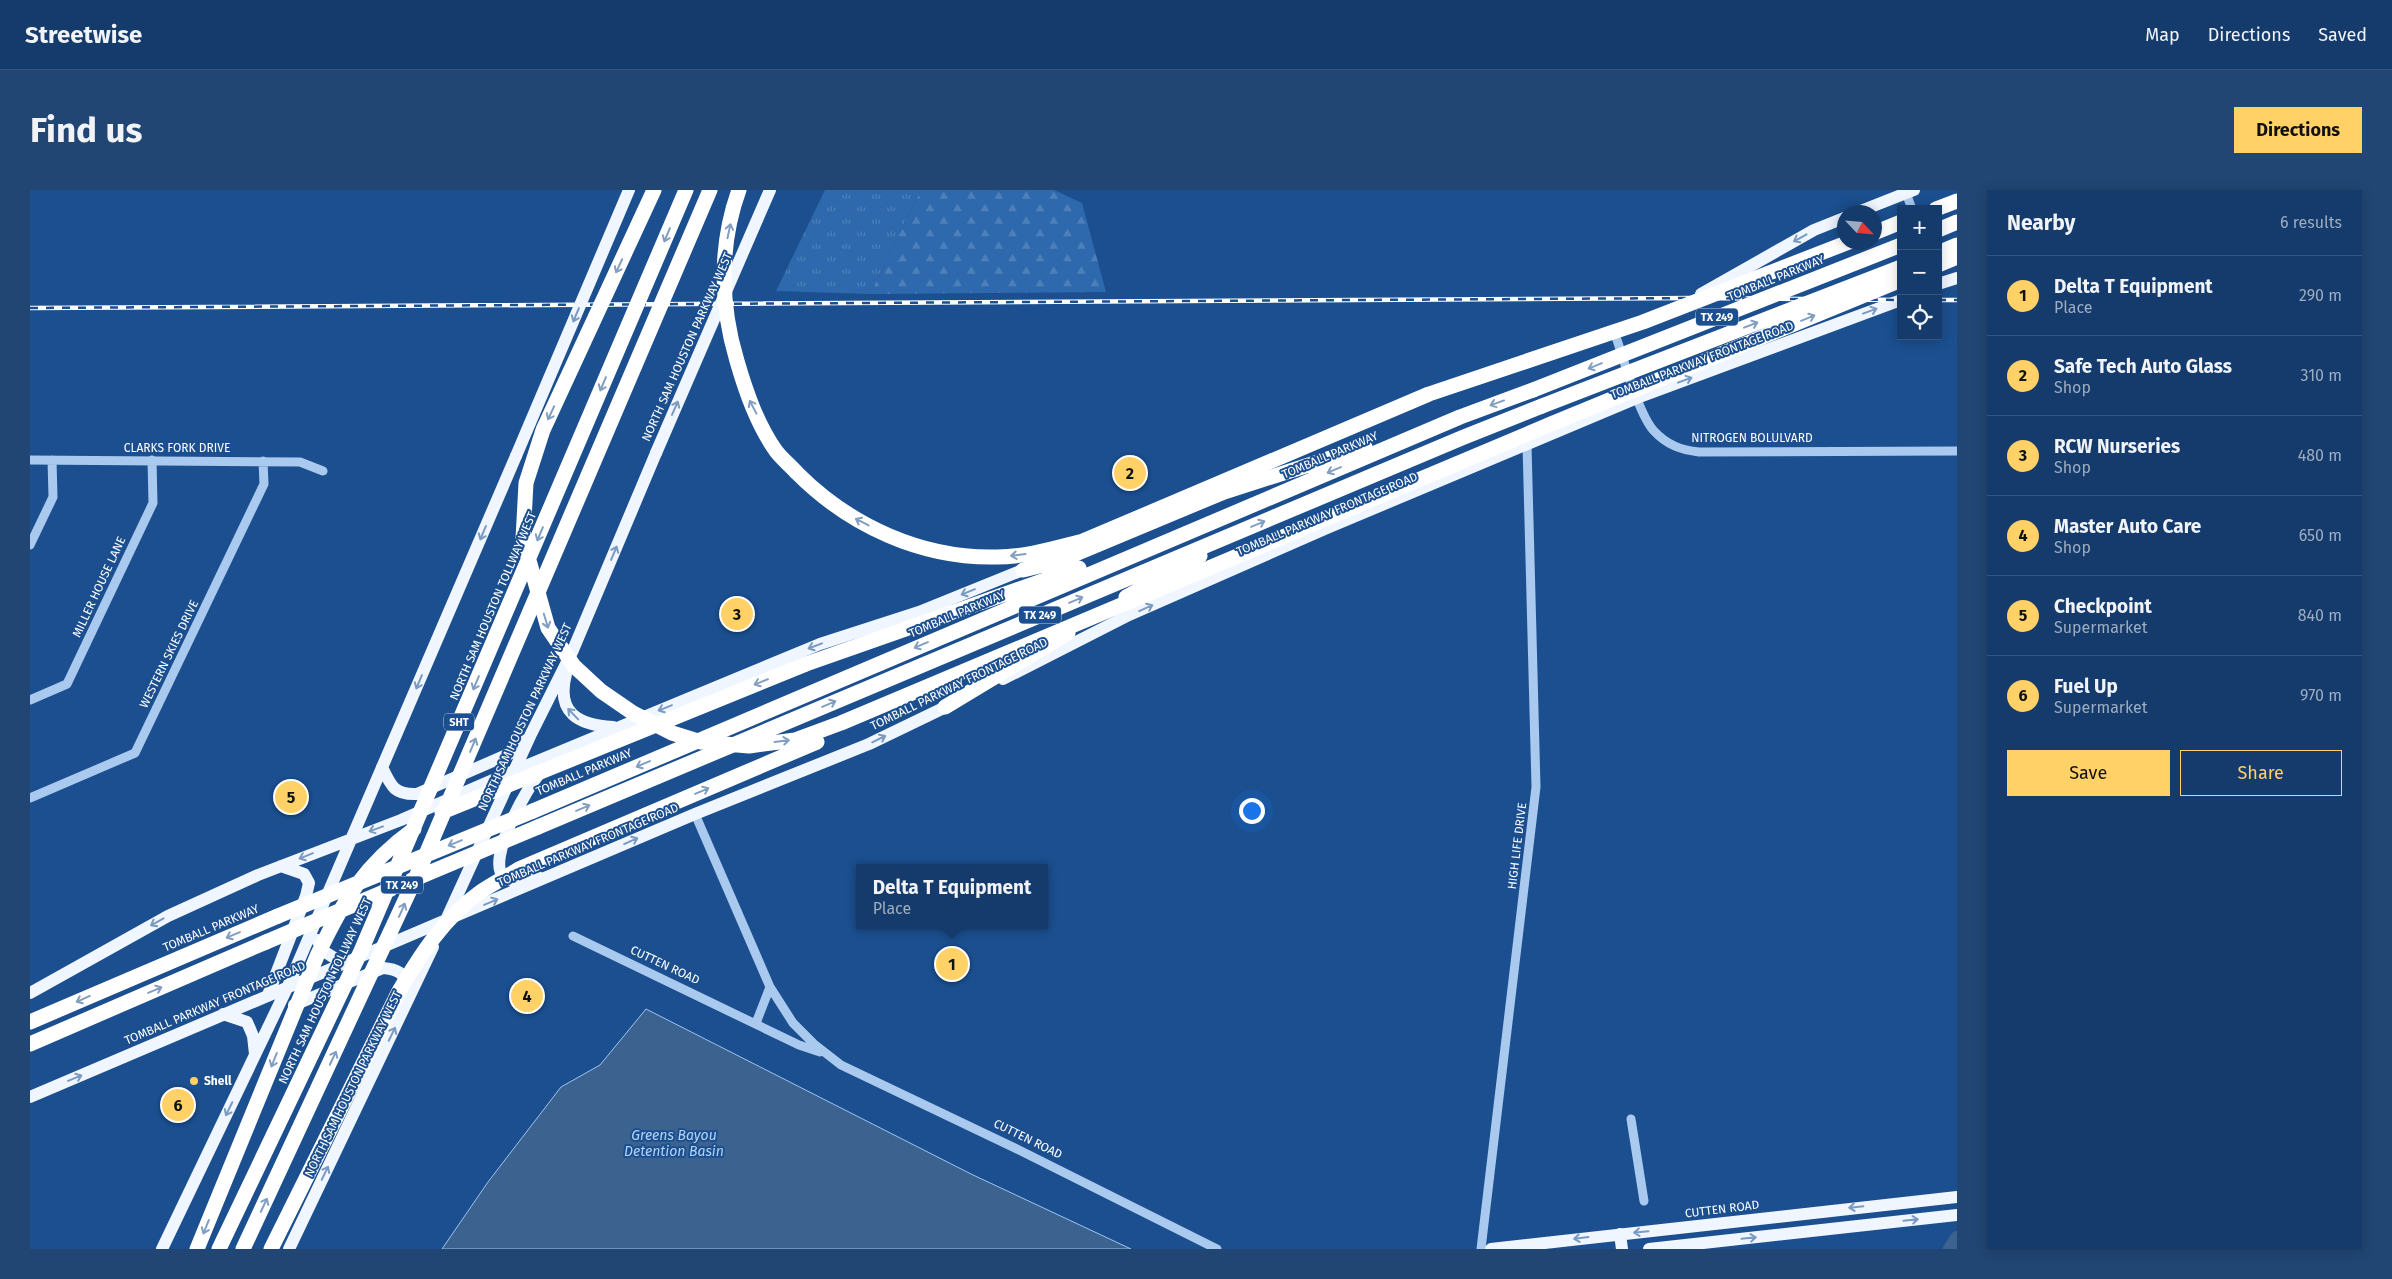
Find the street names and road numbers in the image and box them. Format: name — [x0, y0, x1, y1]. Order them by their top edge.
street label: NORTH SAM HOUSTON PARKWAY WEST — [639, 250, 735, 444]
street label: TOMBALL PARKWAY — [1726, 252, 1827, 304]
road number: TX 249 — [1696, 308, 1738, 326]
street label: TOMBALL PARKWAY FRONTAGE ROAD — [1608, 318, 1796, 401]
street label: TOMBALL PARKWAY — [1280, 428, 1380, 482]
street label: NITROGEN BOLULVARD — [1691, 431, 1813, 445]
street label: CLARKS FORK DRIVE — [124, 441, 230, 455]
street label: TOMBALL PARKWAY FRONTAGE ROAD — [1234, 469, 1420, 559]
street label: NORTH SAM HOUSTON TOLLWAY WEST — [447, 509, 539, 702]
street label: MILLER HOUSE LANE — [69, 534, 129, 640]
street label: TOMBALL PARKWAY — [907, 587, 1007, 641]
street label: WESTERN SKIES DRIVE — [137, 598, 201, 710]
road number: TX 249 — [1019, 606, 1061, 624]
street label: NORTH SAM HOUSTON PARKWAY WEST — [475, 620, 575, 813]
street label: TOMBALL PARKWAY FRONTAGE ROAD — [868, 635, 1050, 733]
road number: SHT — [444, 714, 474, 730]
street label: TOMBALL PARKWAY — [534, 745, 634, 799]
street label: TOMBALL PARKWAY FRONTAGE ROAD — [495, 800, 681, 890]
street label: HIGH LIFE DRIVE — [1505, 802, 1529, 890]
road number: TX 249 — [381, 876, 423, 894]
street label: NORTH SAM HOUSTON TOLLWAY WEST — [276, 895, 375, 1086]
street label: TOMBALL PARKWAY — [161, 901, 261, 955]
street label: CUTTEN ROAD — [628, 943, 702, 987]
street label: TOMBALL PARKWAY FRONTAGE ROAD — [122, 958, 308, 1048]
street label: NORTH SAM HOUSTON PARKWAY WEST — [302, 988, 405, 1179]
street label: CUTTEN ROAD — [991, 1116, 1065, 1162]
street label: CUTTEN ROAD — [1684, 1197, 1760, 1220]

